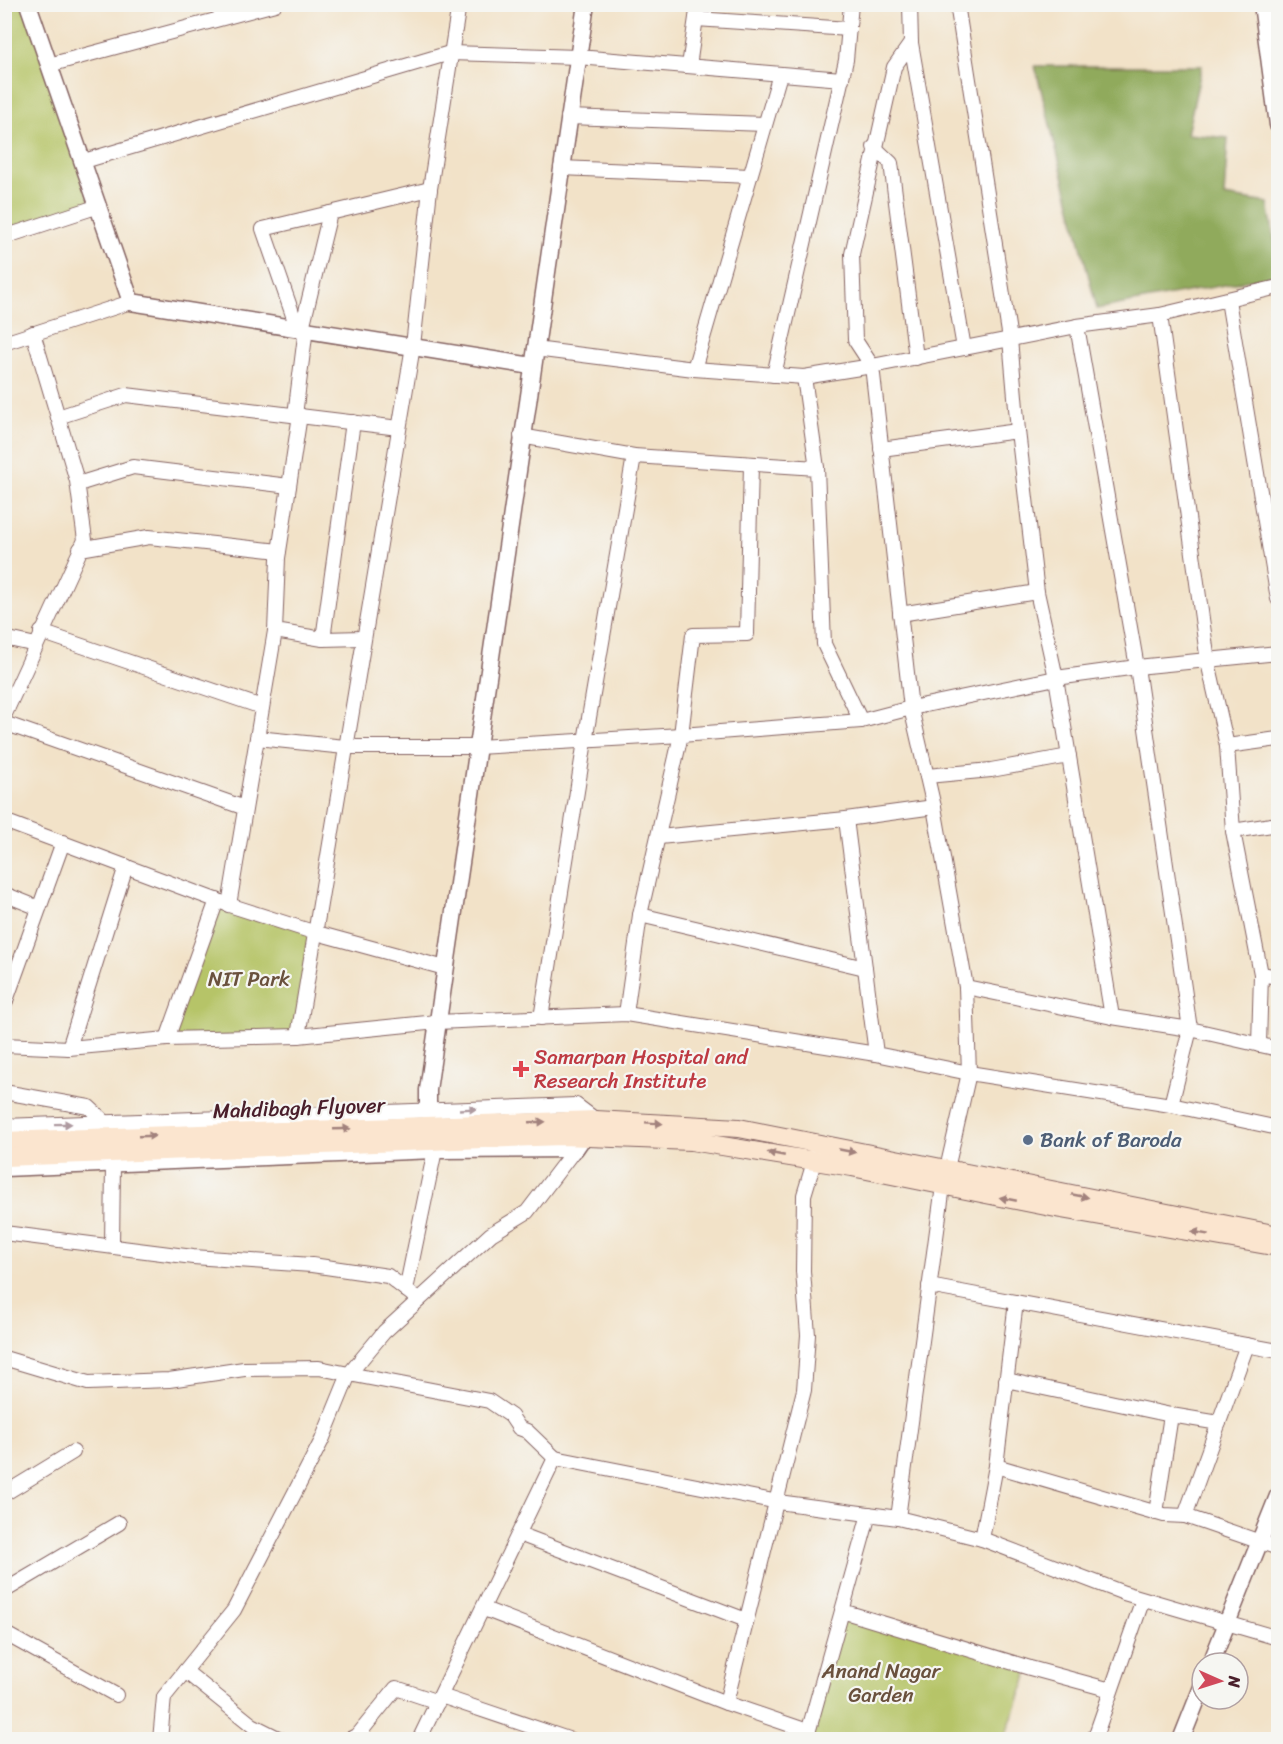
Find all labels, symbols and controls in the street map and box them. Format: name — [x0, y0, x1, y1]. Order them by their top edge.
park label: NIT Park — [208, 960, 290, 998]
place label: Samarpan Hospital and Research Institute — [534, 1038, 750, 1100]
marker: Samarpan Hospital and Research Institute — [512, 1060, 530, 1078]
street label: Mahdibagh Flyover — [212, 1086, 387, 1130]
one-way arrow — [458, 1105, 477, 1114]
one-way arrow — [527, 1117, 546, 1127]
one-way arrow — [645, 1118, 664, 1128]
one-way arrow — [53, 1119, 72, 1129]
place label: Bank of Baroda — [1040, 1121, 1182, 1159]
one-way arrow — [332, 1124, 351, 1134]
one-way arrow — [137, 1132, 156, 1141]
marker: Bank of Baroda — [1021, 1133, 1035, 1147]
one-way arrow — [838, 1147, 857, 1156]
one-way arrow — [766, 1149, 785, 1158]
one-way arrow — [1070, 1192, 1089, 1201]
one-way arrow — [999, 1193, 1018, 1203]
one-way arrow — [1191, 1229, 1210, 1238]
north arrow — [1190, 1651, 1250, 1711]
park label: Anand Nagar Garden — [821, 1652, 942, 1714]
text: N — [1220, 1674, 1249, 1689]

